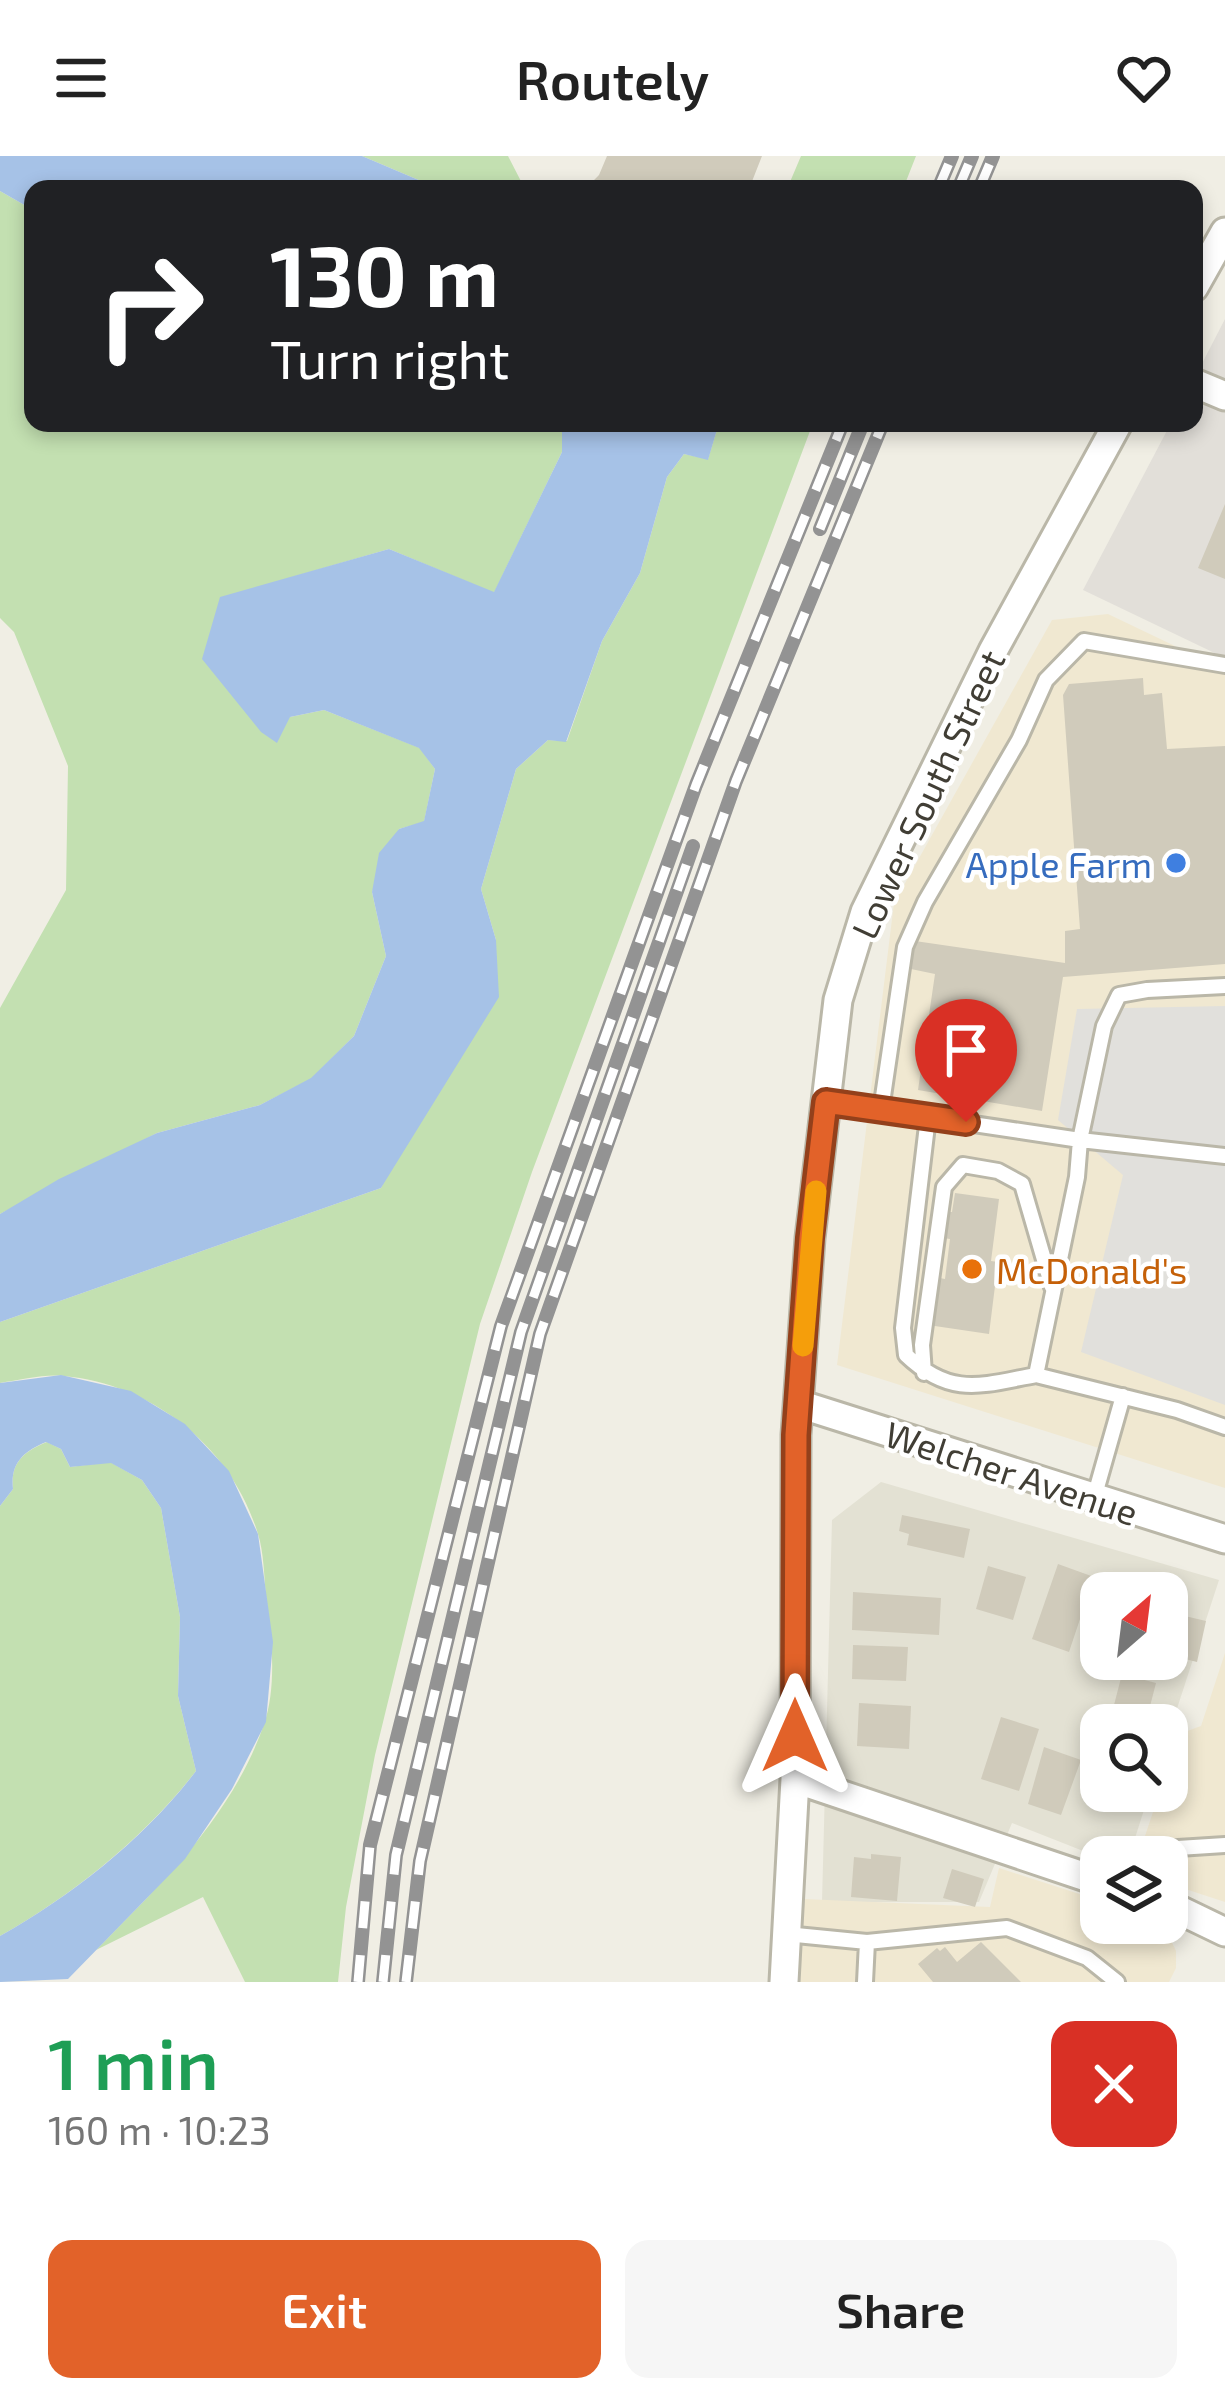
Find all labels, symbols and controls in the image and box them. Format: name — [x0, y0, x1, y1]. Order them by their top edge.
icon: menu — [48, 45, 114, 111]
icon: heart — [1111, 45, 1177, 111]
text: Routely — [516, 46, 709, 111]
text: 130 m — [270, 223, 499, 324]
icon: right — [72, 228, 228, 384]
text: Turn right — [270, 325, 510, 390]
street label: Lower South Street — [841, 643, 1013, 945]
place label: Apple Farm — [965, 842, 1152, 885]
marker: Apple Farm — [1163, 850, 1189, 876]
pin — [915, 999, 1017, 1122]
icon: arrive — [933, 1017, 999, 1083]
place label: McDonald's — [996, 1248, 1187, 1291]
marker: McDonald's — [959, 1256, 985, 1282]
street label: Welcher Avenue — [880, 1411, 1144, 1533]
north arrow — [1080, 1572, 1188, 1680]
map controls — [1080, 1572, 1188, 1944]
position arrow — [732, 1673, 858, 1799]
button: search — [1080, 1704, 1188, 1812]
button: layers — [1080, 1836, 1188, 1944]
text: 1 min — [48, 2018, 219, 2104]
button: close — [1051, 2021, 1177, 2147]
text: 160 m · 10:23 — [48, 2106, 271, 2153]
button: Exit — [48, 2240, 601, 2378]
button: Share — [625, 2240, 1177, 2378]

